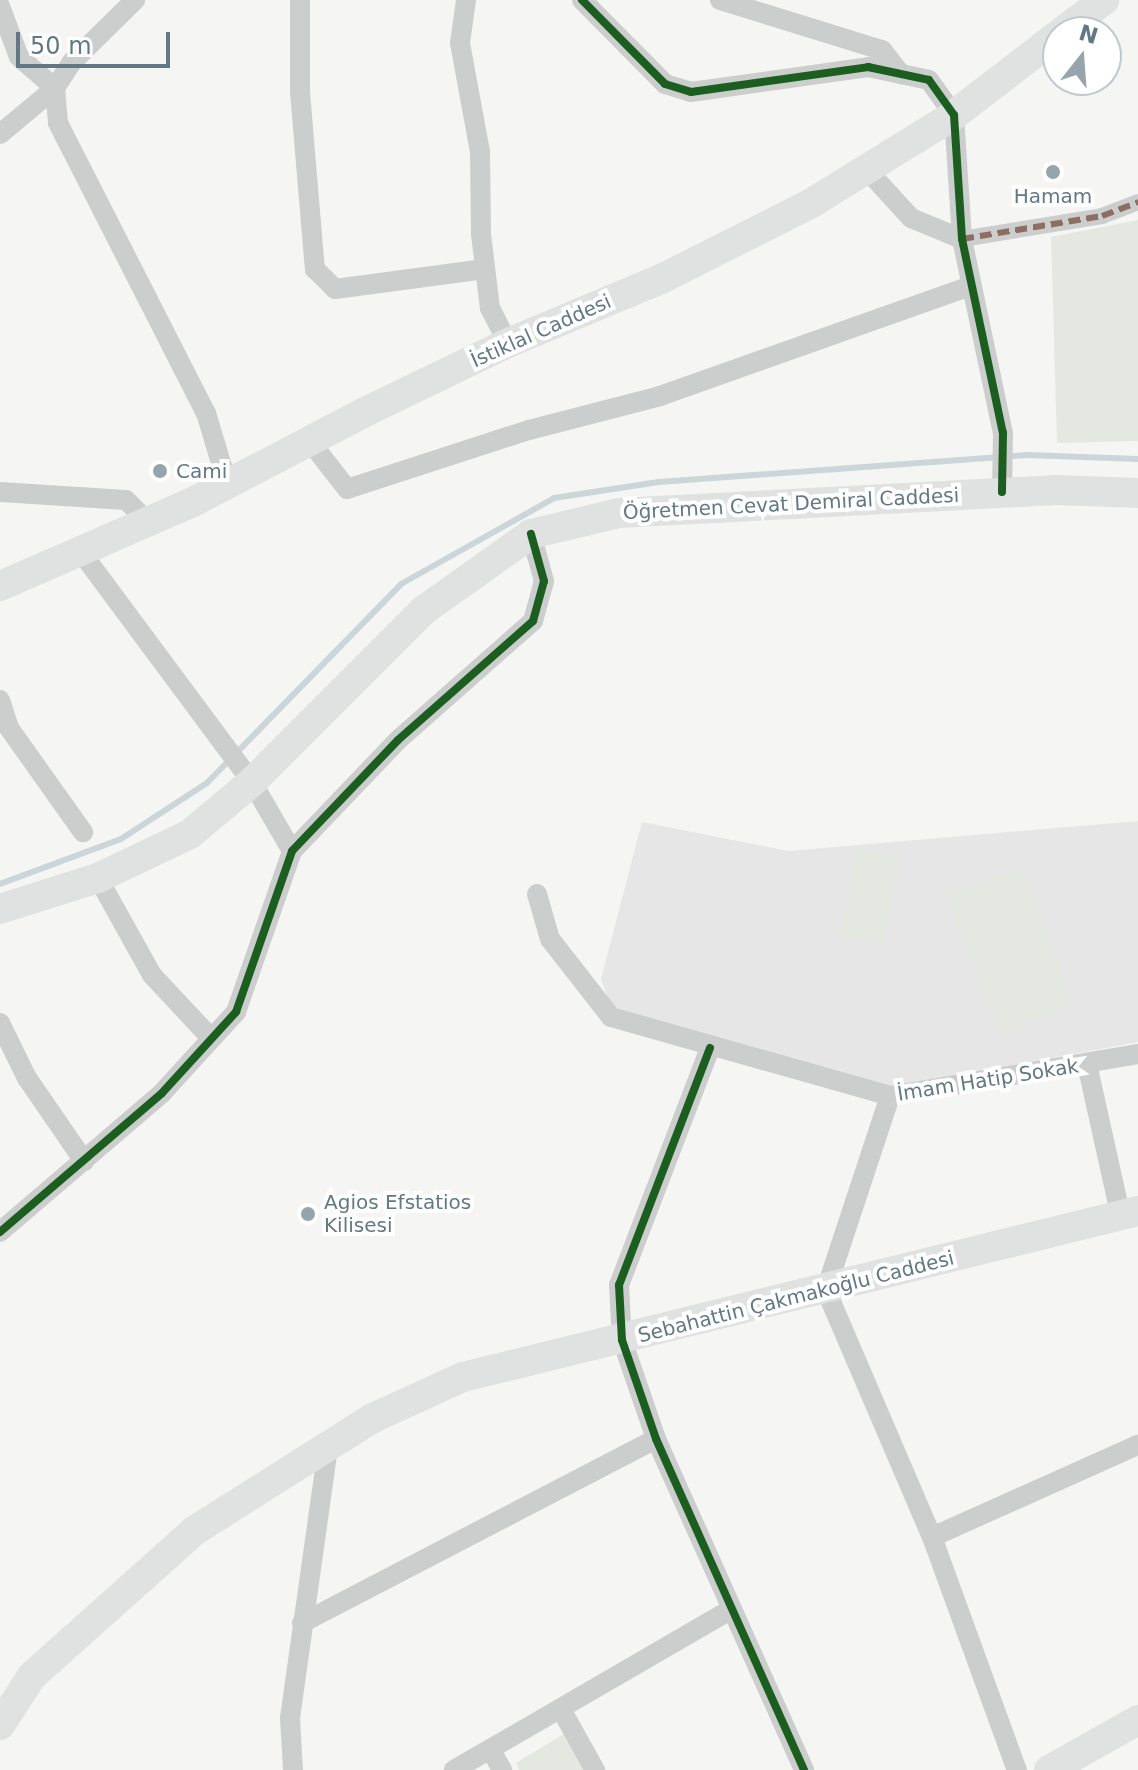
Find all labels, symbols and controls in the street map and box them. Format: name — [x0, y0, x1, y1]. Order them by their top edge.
scale bar — [20, 16, 174, 66]
north arrow — [1042, 16, 1122, 96]
text: N — [1076, 20, 1101, 49]
text: 50 m — [30, 32, 92, 60]
marker: Hamam — [1044, 163, 1062, 181]
place label: Hamam — [1014, 184, 1092, 208]
street label: İstiklal Caddesi — [467, 289, 615, 373]
place label: Cami — [176, 459, 227, 483]
marker: Cami — [151, 462, 169, 480]
street label: Öğretmen Cevat Demiral Caddesi — [622, 483, 960, 525]
street label: İmam Hatip Sokak — [896, 1054, 1080, 1106]
place label: Agios Efstatios Kilisesi — [324, 1190, 471, 1237]
marker: Agios Efstatios Kilisesi — [299, 1205, 317, 1223]
street label: Sebahattin Çakmakoğlu Caddesi — [635, 1246, 957, 1348]

